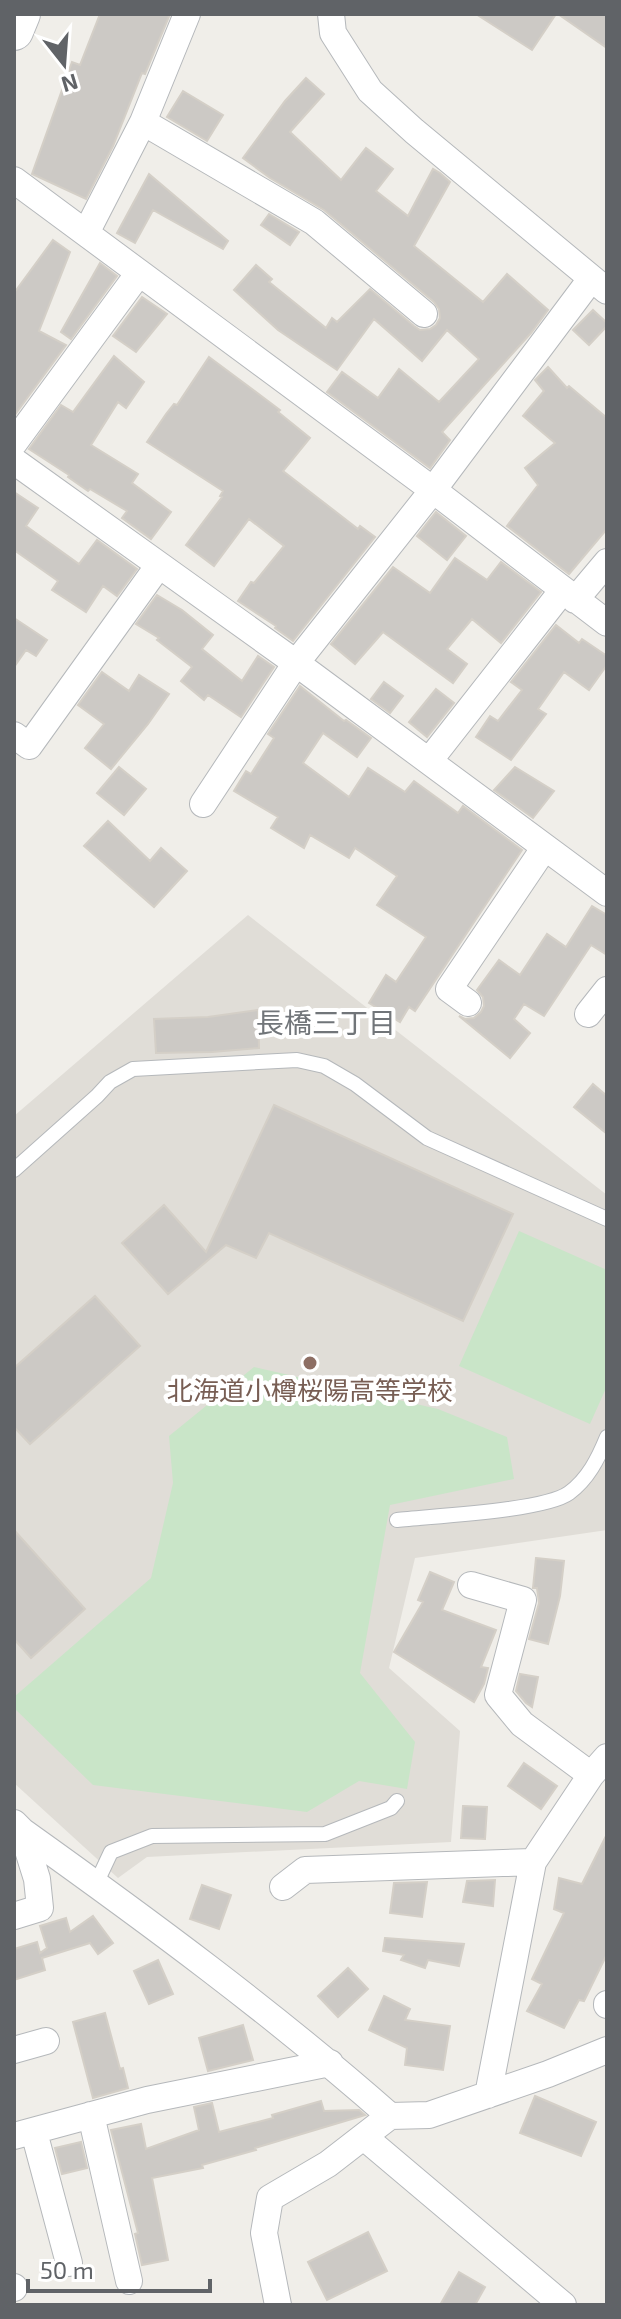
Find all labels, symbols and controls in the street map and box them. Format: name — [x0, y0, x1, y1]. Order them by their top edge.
north arrow — [24, 24, 104, 104]
text: N — [59, 69, 82, 99]
district label: 長橋三丁目 — [256, 1005, 396, 1039]
marker: 北海道小樽桜陽高等学校 — [301, 1354, 319, 1372]
place label: 北海道小樽桜陽高等学校 — [167, 1374, 453, 1405]
scale bar — [28, 2243, 210, 2293]
text: 50 m — [40, 2255, 94, 2284]

